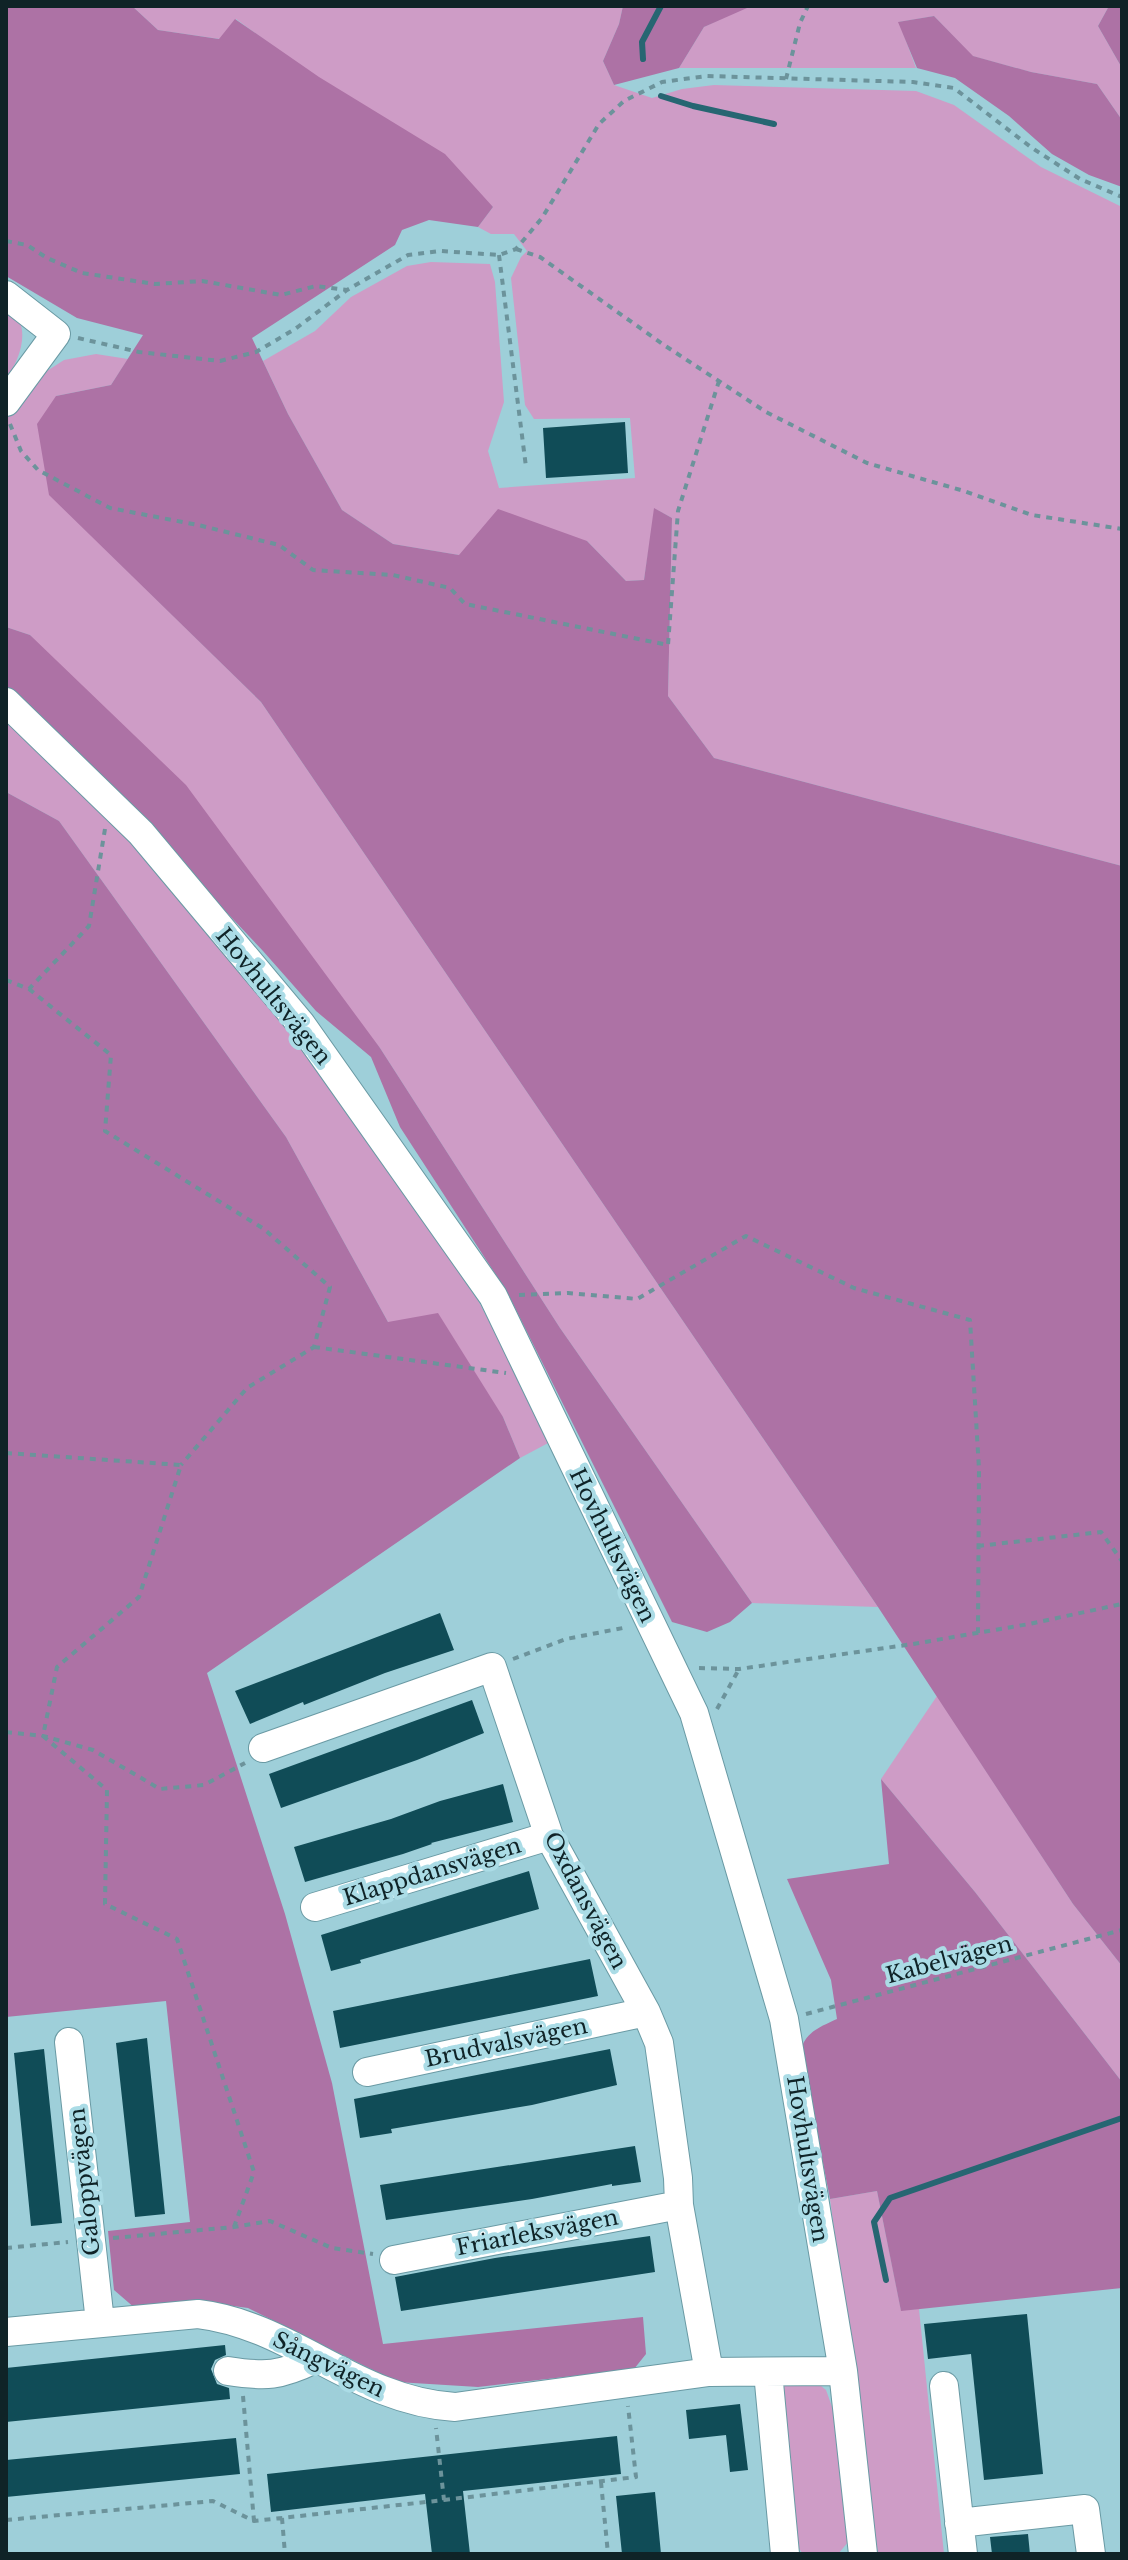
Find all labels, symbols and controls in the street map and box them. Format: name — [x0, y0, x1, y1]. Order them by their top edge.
street label: Hovhultsvägen — [210, 922, 337, 1070]
street label: Hovhultsvägen — [564, 1464, 662, 1627]
street label: Oxdansvägen — [538, 1827, 633, 1973]
street label: Klappdansvägen — [340, 1832, 524, 1911]
street label: Kabelvägen — [883, 1930, 1015, 1989]
street label: Brudvalsvägen — [422, 2012, 590, 2073]
street label: Hovhultsvägen — [781, 2074, 834, 2244]
street label: Galoppvägen — [63, 2107, 106, 2257]
street label: Friarleksvägen — [454, 2204, 620, 2261]
street label: Sångvägen — [269, 2326, 389, 2403]

